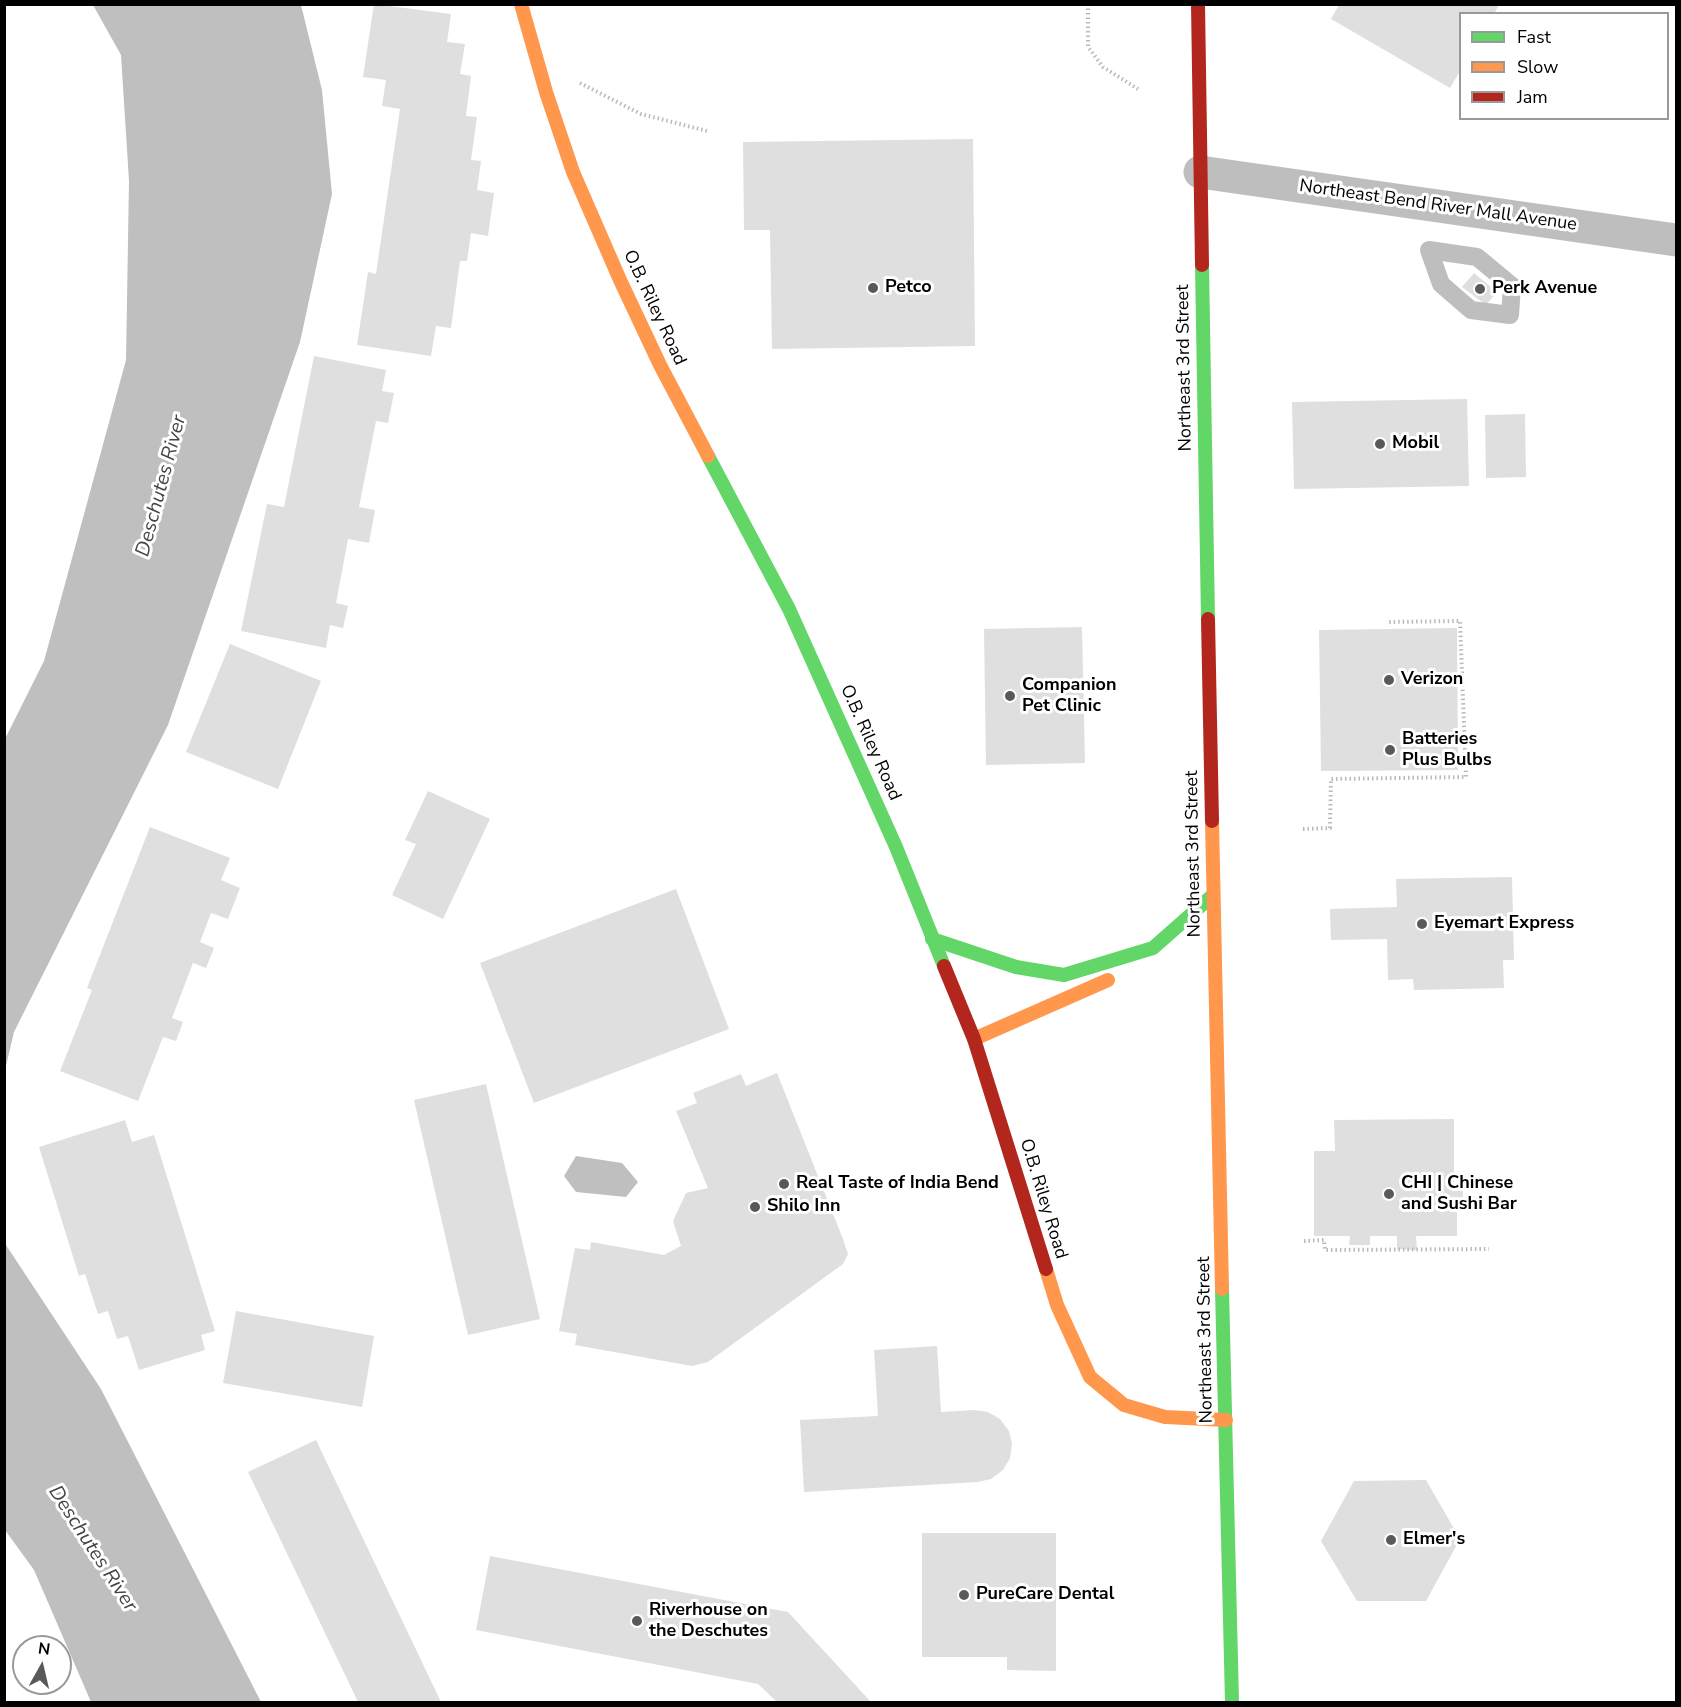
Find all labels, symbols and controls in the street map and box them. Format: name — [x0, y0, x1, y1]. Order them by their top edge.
legend — [1459, 12, 1669, 120]
text: Fast — [1517, 25, 1551, 49]
text: Slow — [1517, 55, 1558, 79]
text: Jam — [1517, 85, 1548, 109]
street label: Northeast Bend River Mall Avenue — [1298, 176, 1578, 236]
street label: O.B. Riley Road — [618, 247, 690, 369]
place label: Petco — [885, 277, 932, 299]
place label: Perk Avenue — [1492, 278, 1597, 300]
marker: Petco — [866, 281, 880, 295]
marker: Perk Avenue — [1473, 282, 1487, 296]
street label: Northeast 3rd Street — [1173, 284, 1197, 452]
water label: Deschutes River — [132, 413, 192, 559]
place label: Mobil — [1392, 433, 1439, 455]
marker: Mobil — [1373, 437, 1387, 451]
place label: Verizon — [1401, 669, 1463, 691]
marker: Verizon — [1382, 673, 1396, 687]
place label: Companion Pet Clinic — [1022, 675, 1116, 718]
street label: O.B. Riley Road — [835, 682, 905, 804]
marker: Companion Pet Clinic — [1003, 689, 1017, 703]
place label: Batteries Plus Bulbs — [1402, 729, 1492, 771]
marker: Batteries Plus Bulbs — [1383, 743, 1397, 757]
street label: Northeast 3rd Street — [1182, 770, 1206, 938]
place label: Eyemart Express — [1434, 913, 1574, 935]
marker: Eyemart Express — [1415, 917, 1429, 931]
street label: O.B. Riley Road — [1014, 1136, 1072, 1262]
place label: Real Taste of India Bend — [796, 1173, 999, 1195]
place label: CHI | Chinese and Sushi Bar — [1401, 1173, 1517, 1216]
marker: Real Taste of India Bend — [777, 1177, 791, 1191]
marker: CHI | Chinese and Sushi Bar — [1382, 1187, 1396, 1201]
place label: Shilo Inn — [767, 1196, 840, 1218]
marker: Shilo Inn — [748, 1200, 762, 1214]
street label: Northeast 3rd Street — [1194, 1256, 1218, 1424]
water label: Deschutes River — [42, 1482, 142, 1616]
place label: Elmer's — [1403, 1529, 1465, 1551]
marker: Elmer's — [1384, 1533, 1398, 1547]
place label: PureCare Dental — [976, 1584, 1114, 1606]
marker: PureCare Dental — [957, 1588, 971, 1602]
place label: Riverhouse on the Deschutes — [649, 1600, 768, 1642]
marker: Riverhouse on the Deschutes — [630, 1614, 644, 1628]
north arrow — [12, 1635, 72, 1695]
text: N — [37, 1637, 52, 1661]

